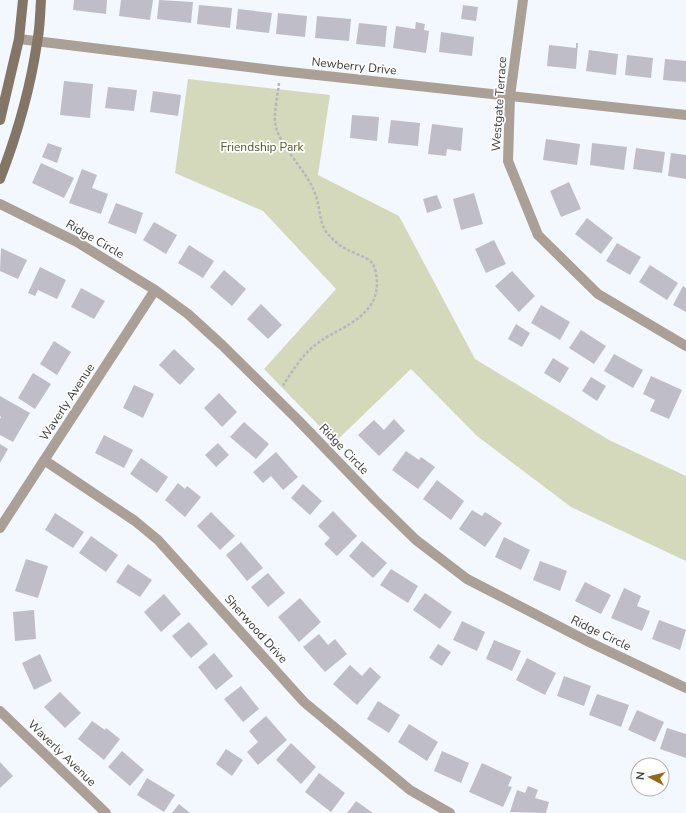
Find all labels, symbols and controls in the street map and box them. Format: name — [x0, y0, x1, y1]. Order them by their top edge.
street label: Newberry Drive — [311, 54, 397, 78]
street label: Westgate Terrace — [488, 56, 510, 152]
park label: Friendship Park — [220, 139, 305, 155]
street label: Ridge Circle — [63, 216, 127, 262]
street label: Waverly Avenue — [36, 360, 98, 444]
street label: Ridge Circle — [316, 420, 372, 478]
street label: Sherwood Drive — [221, 591, 291, 667]
street label: Ridge Circle — [568, 612, 634, 654]
street label: Waverly Avenue — [24, 716, 100, 790]
north arrow — [630, 757, 670, 797]
text: N — [633, 771, 649, 781]

